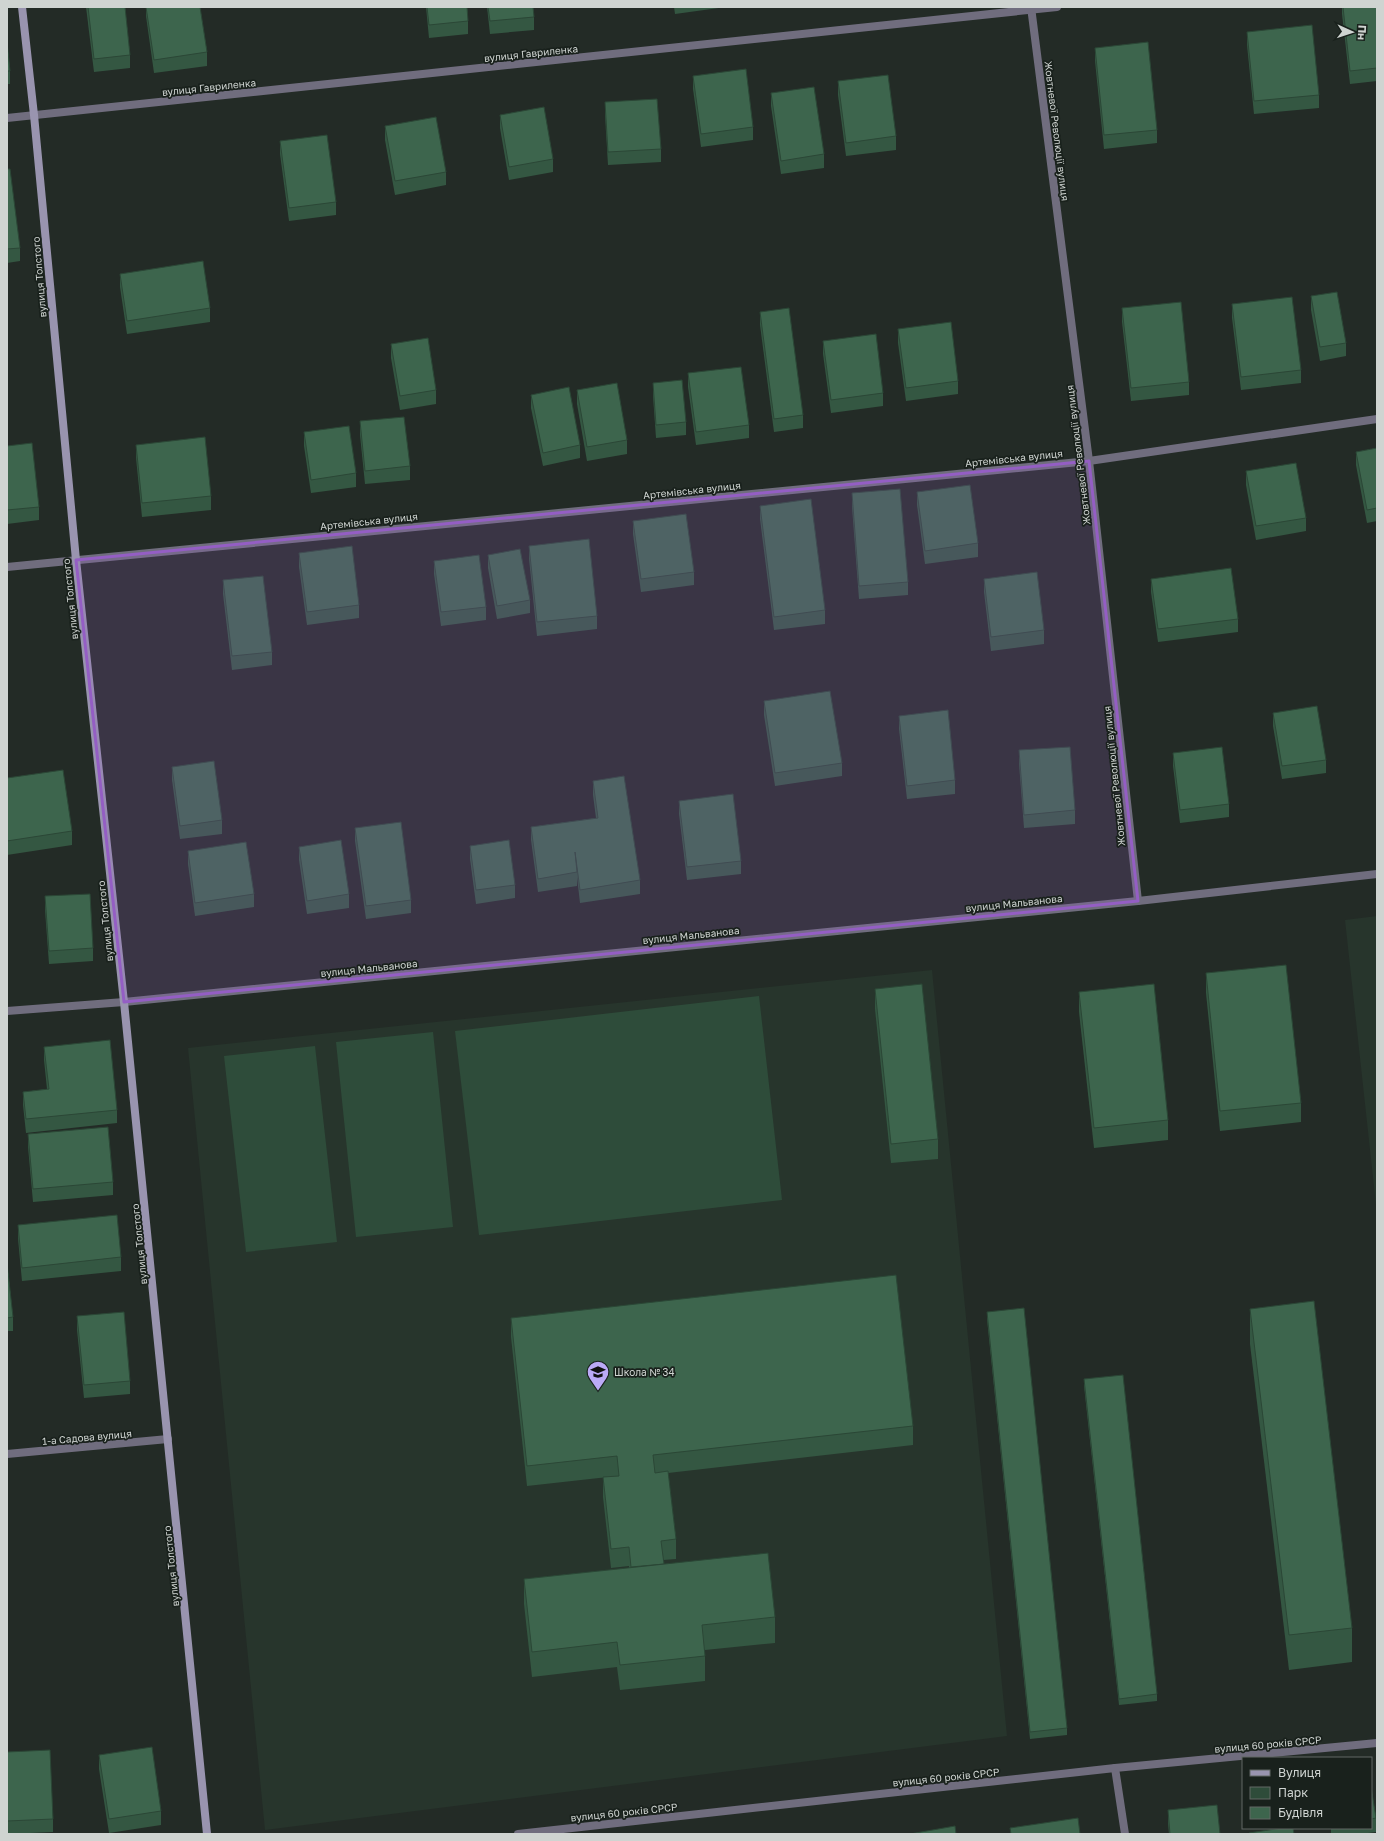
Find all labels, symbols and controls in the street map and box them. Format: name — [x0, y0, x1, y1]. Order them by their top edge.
north arrow — [1332, 12, 1372, 52]
text: Пн — [1356, 25, 1369, 41]
street label: вулиця Гавриленка — [483, 42, 579, 64]
street label: Жовтневої Революції вулиця — [1042, 60, 1072, 202]
street label: вулиця Гавриленка — [161, 76, 257, 98]
street label: вулиця Толстого — [29, 236, 49, 318]
street label: Жовтневої Революції вулиця — [1063, 384, 1093, 526]
street label: Артемівська вулиця — [965, 447, 1063, 469]
street label: Артемівська вулиця — [643, 479, 741, 501]
street label: Артемівська вулиця — [320, 510, 418, 532]
street label: вулиця Толстого — [60, 558, 80, 640]
street label: Жовтневої Революції вулиця — [1101, 705, 1127, 847]
street label: вулиця Толстого — [95, 880, 115, 962]
street label: вулиця Мальванова — [965, 892, 1063, 914]
street label: вулиця Мальванова — [642, 924, 740, 946]
street label: вулиця Мальванова — [320, 957, 418, 979]
street label: вулиця Толстого — [129, 1203, 149, 1285]
school or university icon: Школа № 34 — [585, 1359, 611, 1392]
place label: Школа № 34 — [614, 1366, 675, 1378]
street label: 1-а Садова вулиця — [42, 1427, 132, 1447]
street label: вулиця Толстого — [161, 1525, 181, 1607]
street label: вулиця 60 років СРСР — [1214, 1733, 1323, 1755]
legend — [1242, 1757, 1372, 1829]
street label: вулиця 60 років СРСР — [892, 1765, 1001, 1789]
text: Вулиця — [1278, 1765, 1321, 1780]
text: Парк — [1278, 1785, 1308, 1800]
street label: вулиця 60 років СРСР — [570, 1800, 679, 1824]
text: Будівля — [1278, 1805, 1323, 1820]

